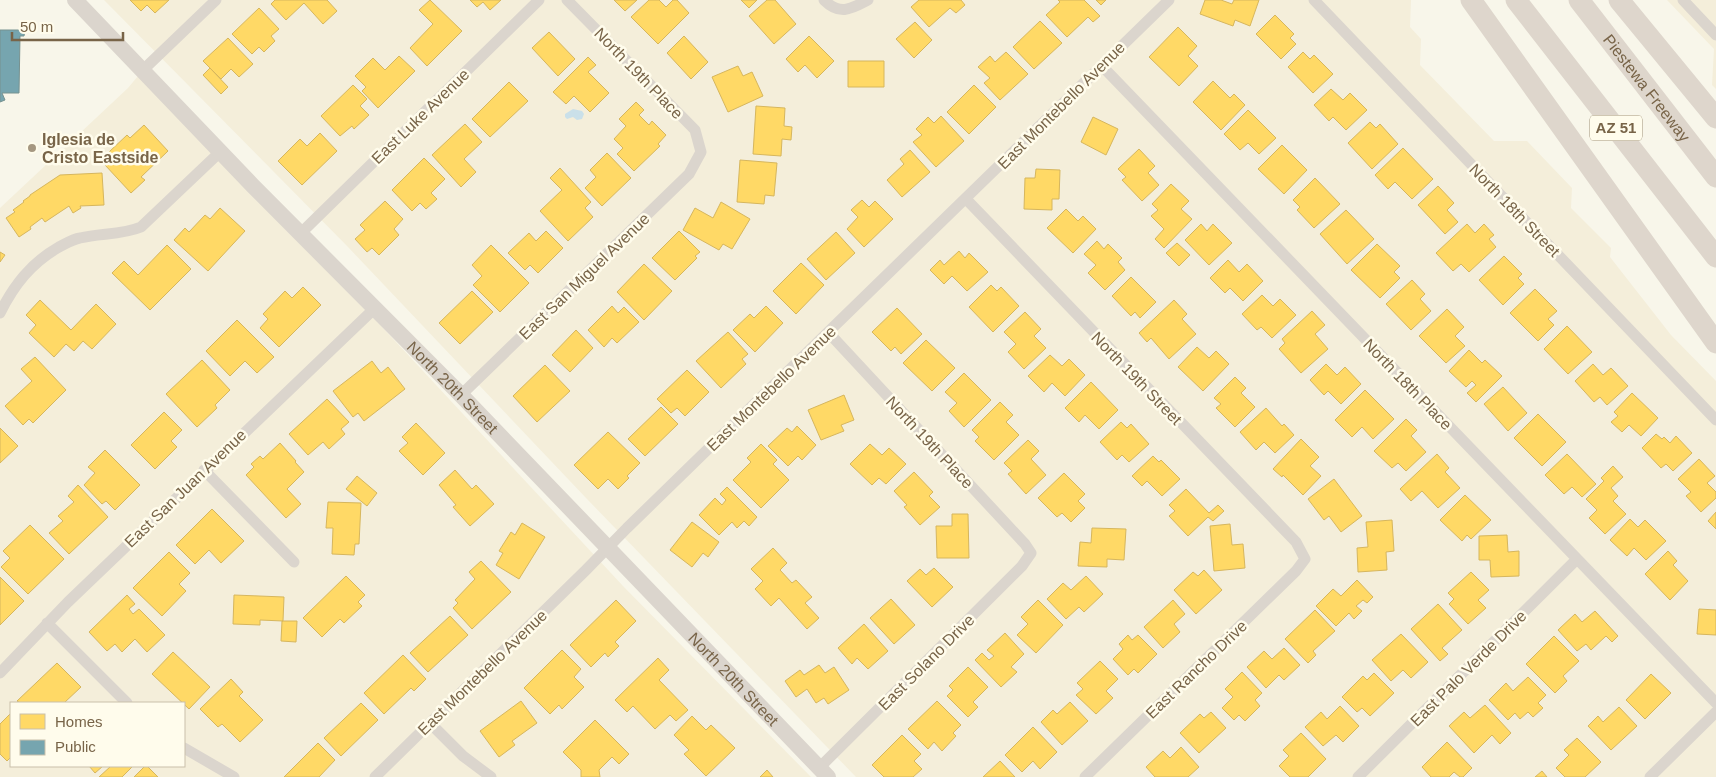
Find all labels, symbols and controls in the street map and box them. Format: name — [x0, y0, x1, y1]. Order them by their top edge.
scale bar — [12, 10, 124, 42]
text: 50 m — [20, 18, 53, 35]
street label: North 19th Place — [591, 25, 686, 122]
street label: Piestewa Freeway — [1600, 31, 1693, 145]
street label: East Montebello Avenue — [994, 38, 1128, 172]
street label: East Luke Avenue — [368, 65, 473, 167]
road number: AZ 51 — [1590, 116, 1642, 140]
place label: Iglesia de Cristo Eastside — [42, 131, 159, 166]
marker: Iglesia de Cristo Eastside — [26, 142, 38, 154]
street label: North 18th Street — [1466, 161, 1563, 260]
street label: East San Miguel Avenue — [516, 210, 653, 343]
street label: East Montebello Avenue — [703, 322, 839, 454]
street label: North 19th Street — [1088, 329, 1185, 428]
street label: North 18th Place — [1360, 336, 1455, 433]
street label: North 20th Street — [404, 338, 502, 437]
street label: North 19th Place — [883, 393, 977, 492]
street label: East San Juan Avenue — [121, 426, 249, 551]
street label: East Montebello Avenue — [414, 606, 550, 738]
street label: East Palo Verde Drive — [1407, 607, 1530, 730]
street label: East Solano Drive — [875, 611, 978, 714]
street label: East Rancho Drive — [1142, 617, 1250, 722]
street label: North 20th Street — [685, 629, 782, 729]
legend — [10, 702, 185, 767]
text: Homes — [55, 713, 103, 730]
text: Public — [55, 738, 96, 755]

